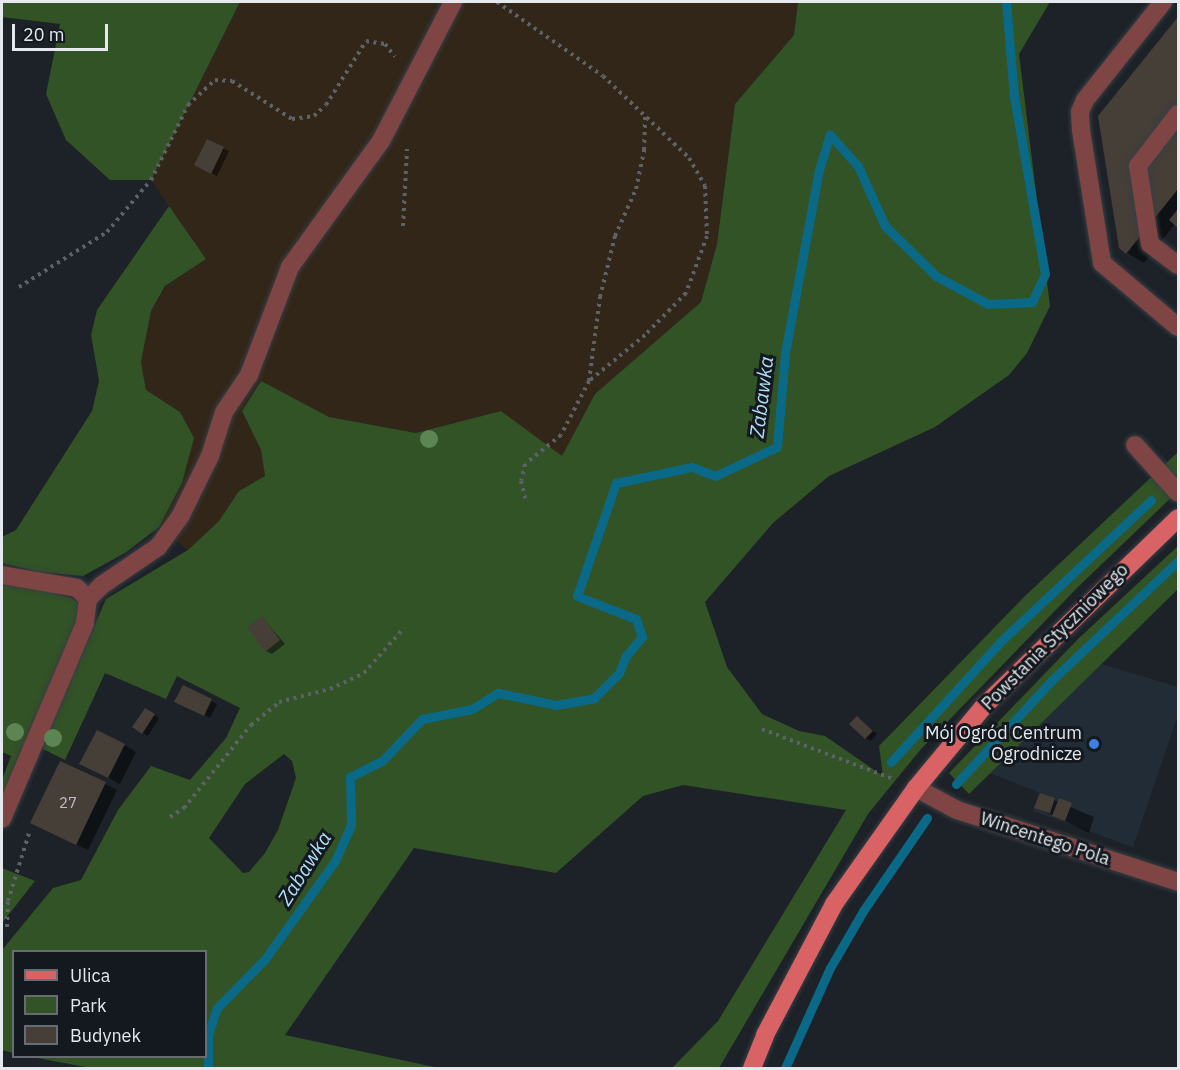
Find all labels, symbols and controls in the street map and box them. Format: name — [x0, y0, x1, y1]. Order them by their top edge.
scale bar — [15, 12, 111, 50]
text: 20 m — [23, 23, 65, 46]
water label: Zabawka — [744, 355, 778, 439]
street label: Powstania Styczniowego — [977, 559, 1133, 715]
place label: Mój Ogród Centrum Ogrodnicze — [925, 723, 1082, 766]
marker: Mój Ogród Centrum Ogrodnicze — [1087, 737, 1101, 751]
house number: 27 — [59, 794, 77, 812]
street label: Wincentego Pola — [978, 808, 1112, 870]
water label: Zabawka — [272, 827, 336, 909]
legend — [12, 950, 207, 1058]
text: Ulica — [70, 964, 110, 987]
text: Park — [70, 994, 106, 1017]
text: Budynek — [70, 1024, 141, 1047]

